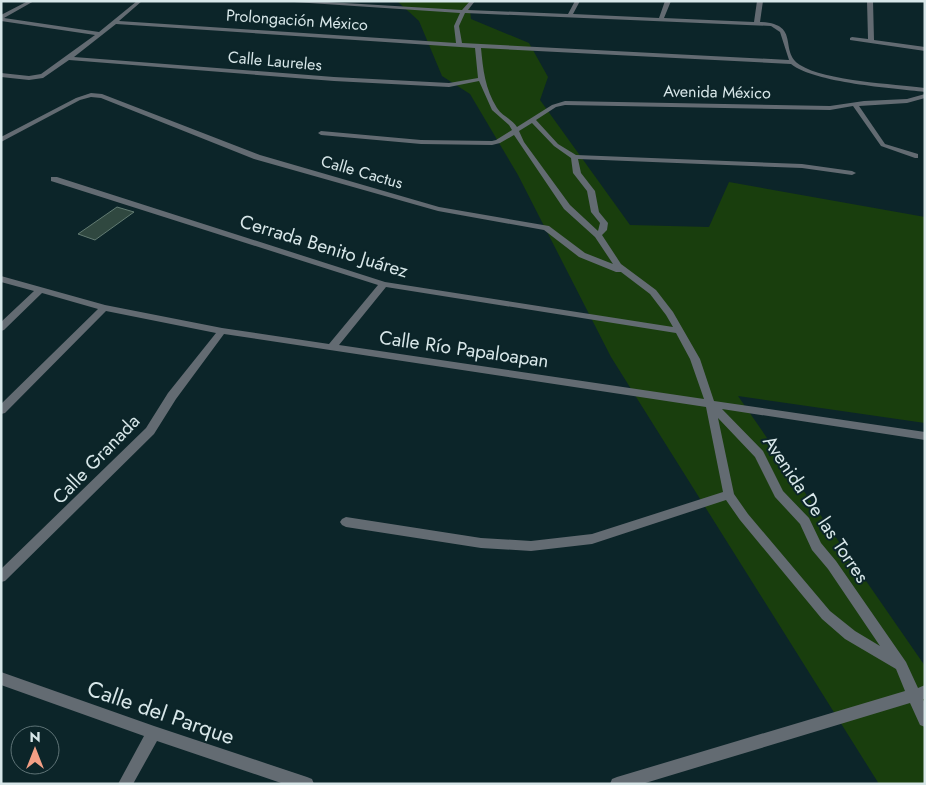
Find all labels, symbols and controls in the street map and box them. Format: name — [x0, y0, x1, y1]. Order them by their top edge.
street label: Prolongación México — [225, 4, 369, 36]
street label: Calle Laureles — [227, 45, 323, 77]
street label: Avenida México — [663, 80, 771, 104]
street label: Calle Cactus — [318, 149, 406, 195]
street label: Cerrada Benito Juárez — [236, 208, 412, 285]
street label: Calle Río Papaloapan — [378, 324, 550, 374]
street label: Calle Granada — [46, 408, 146, 510]
street label: Avenida De las Torres — [756, 430, 876, 588]
street label: Calle del Parque — [83, 672, 239, 752]
north arrow — [10, 725, 60, 775]
text: N — [29, 727, 41, 747]

